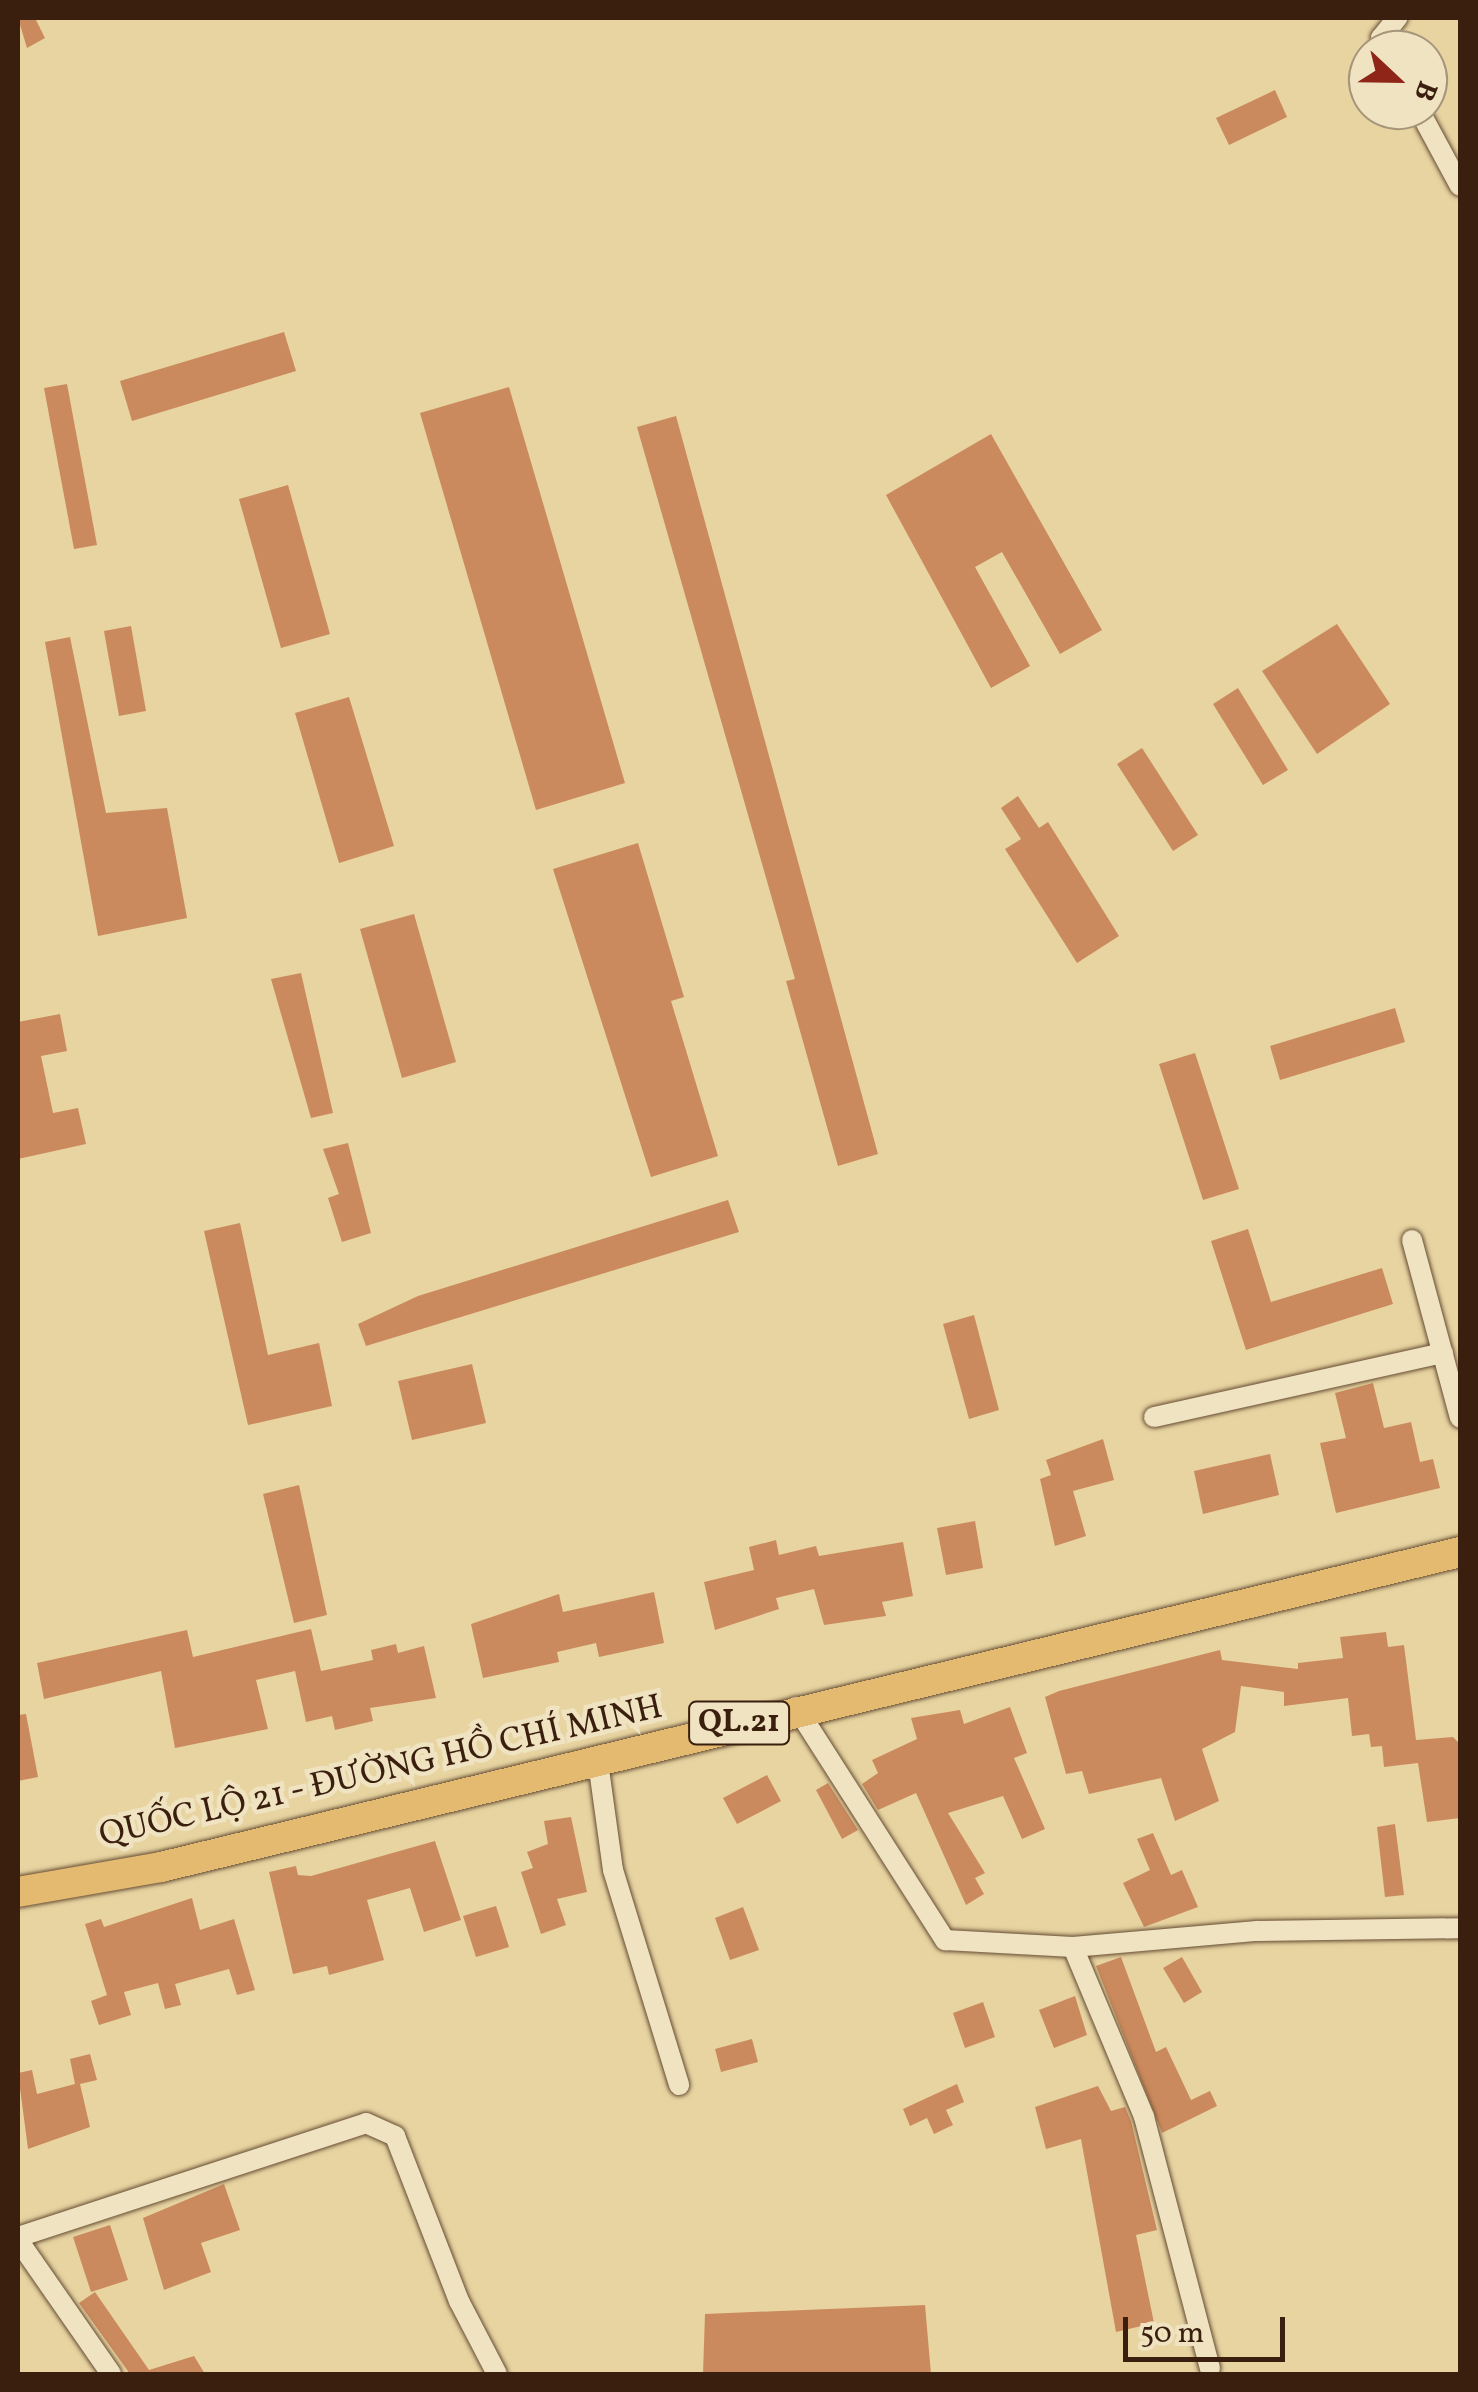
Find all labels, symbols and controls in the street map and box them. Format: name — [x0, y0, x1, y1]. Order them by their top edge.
north arrow — [1348, 30, 1448, 130]
text: B — [1403, 75, 1446, 107]
street label: QUỐC LỘ 21 - ĐƯỜNG HỒ CHÍ MINH — [95, 1687, 667, 1857]
road number: QL.21 — [686, 1696, 792, 1750]
scale bar — [1128, 2297, 1290, 2359]
text: 50 m — [1140, 2313, 1204, 2355]

